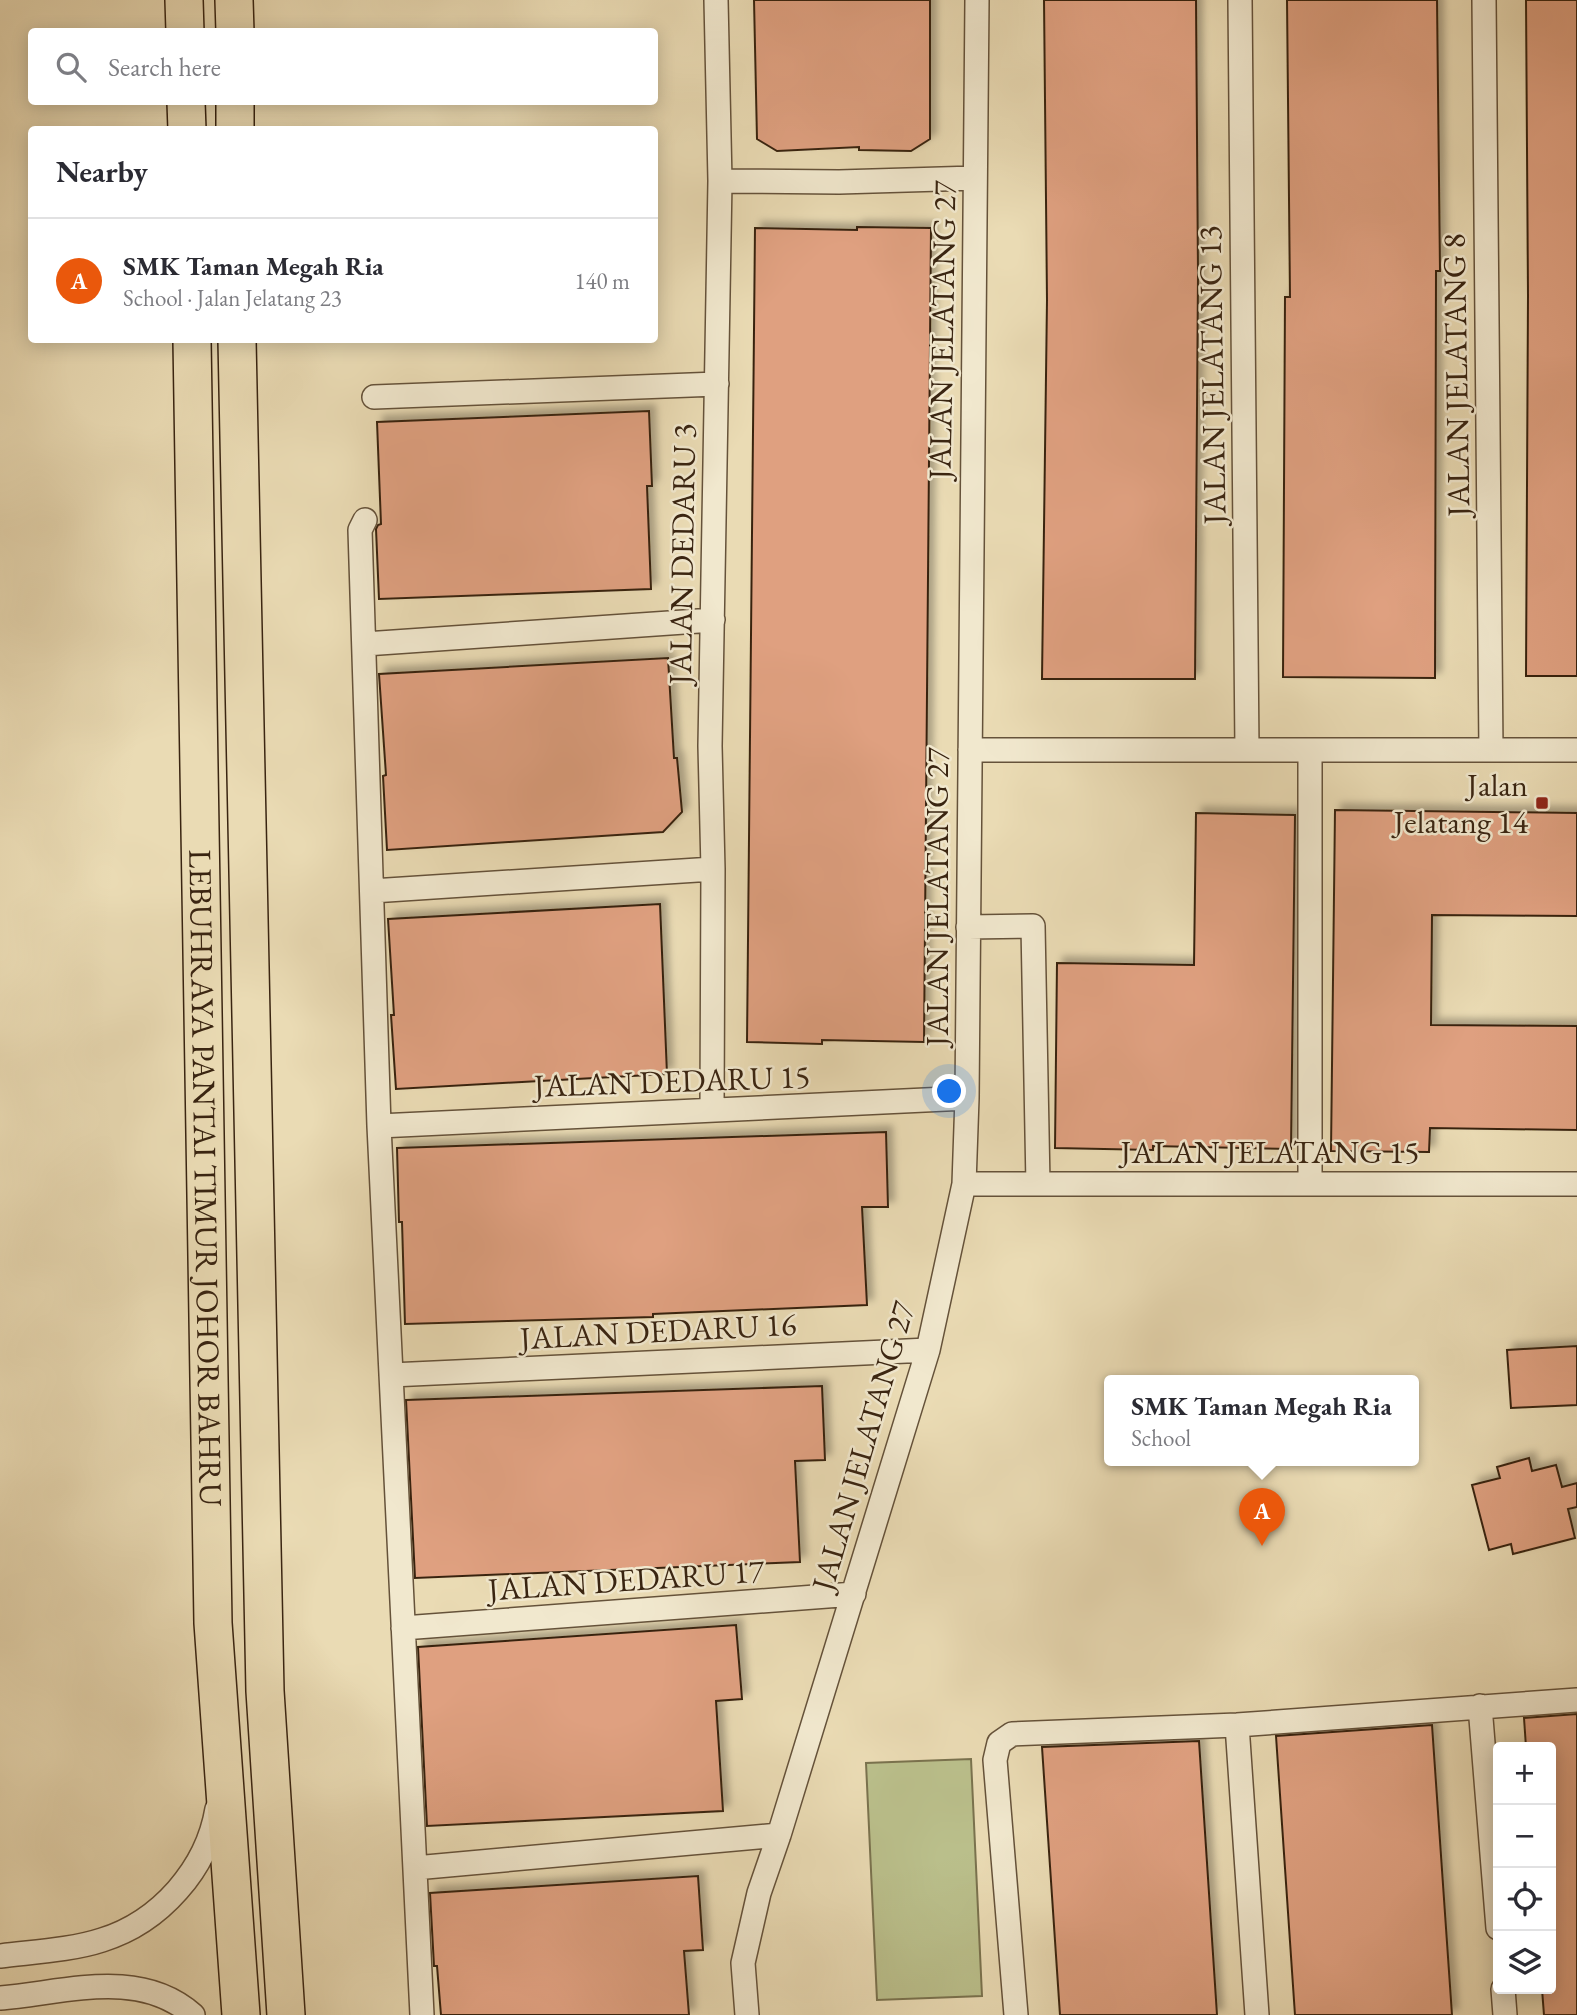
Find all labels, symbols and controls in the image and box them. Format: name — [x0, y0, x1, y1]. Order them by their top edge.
search box — [28, 28, 658, 105]
icon: search — [52, 48, 90, 86]
text: Search here — [108, 50, 221, 84]
text: Nearby — [56, 152, 148, 191]
street label: JALAN JELATANG 27 — [918, 180, 966, 483]
street label: JALAN JELATANG 13 — [1188, 225, 1236, 528]
street label: JALAN JELATANG 8 — [1433, 233, 1480, 520]
text: SMK Taman Megah Ria — [123, 249, 384, 283]
text: A — [71, 266, 87, 296]
text: 140 m — [574, 266, 630, 296]
text: School · Jalan Jelatang 23 — [123, 283, 342, 313]
street label: JALAN DEDARU 3 — [659, 423, 705, 688]
street label: JALAN JELATANG 27 — [916, 747, 958, 1049]
place label: Jalan Jelatang 14 — [1390, 764, 1529, 843]
marker: Jalan Jelatang 14 — [1534, 795, 1550, 811]
street label: LEBUHRAYA PANTAI TIMUR JOHOR BAHRU — [179, 849, 232, 1507]
street label: JALAN DEDARU 15 — [530, 1055, 811, 1107]
your location — [932, 1074, 966, 1108]
street label: JALAN JELATANG 15 — [1118, 1131, 1419, 1173]
street label: JALAN JELATANG 27 — [801, 1296, 925, 1598]
street label: JALAN DEDARU 16 — [516, 1303, 797, 1359]
popup — [1104, 1375, 1419, 1466]
text: SMK Taman Megah Ria — [1131, 1389, 1392, 1423]
text: School — [1131, 1423, 1191, 1453]
pin: A — [1239, 1488, 1285, 1546]
street label: JALAN DEDARU 17 — [484, 1549, 766, 1611]
map controls — [1493, 1742, 1556, 1994]
button: + — [1493, 1742, 1556, 1805]
button: − — [1493, 1805, 1556, 1868]
button: locate — [1493, 1868, 1556, 1931]
button: layers — [1493, 1931, 1556, 1994]

